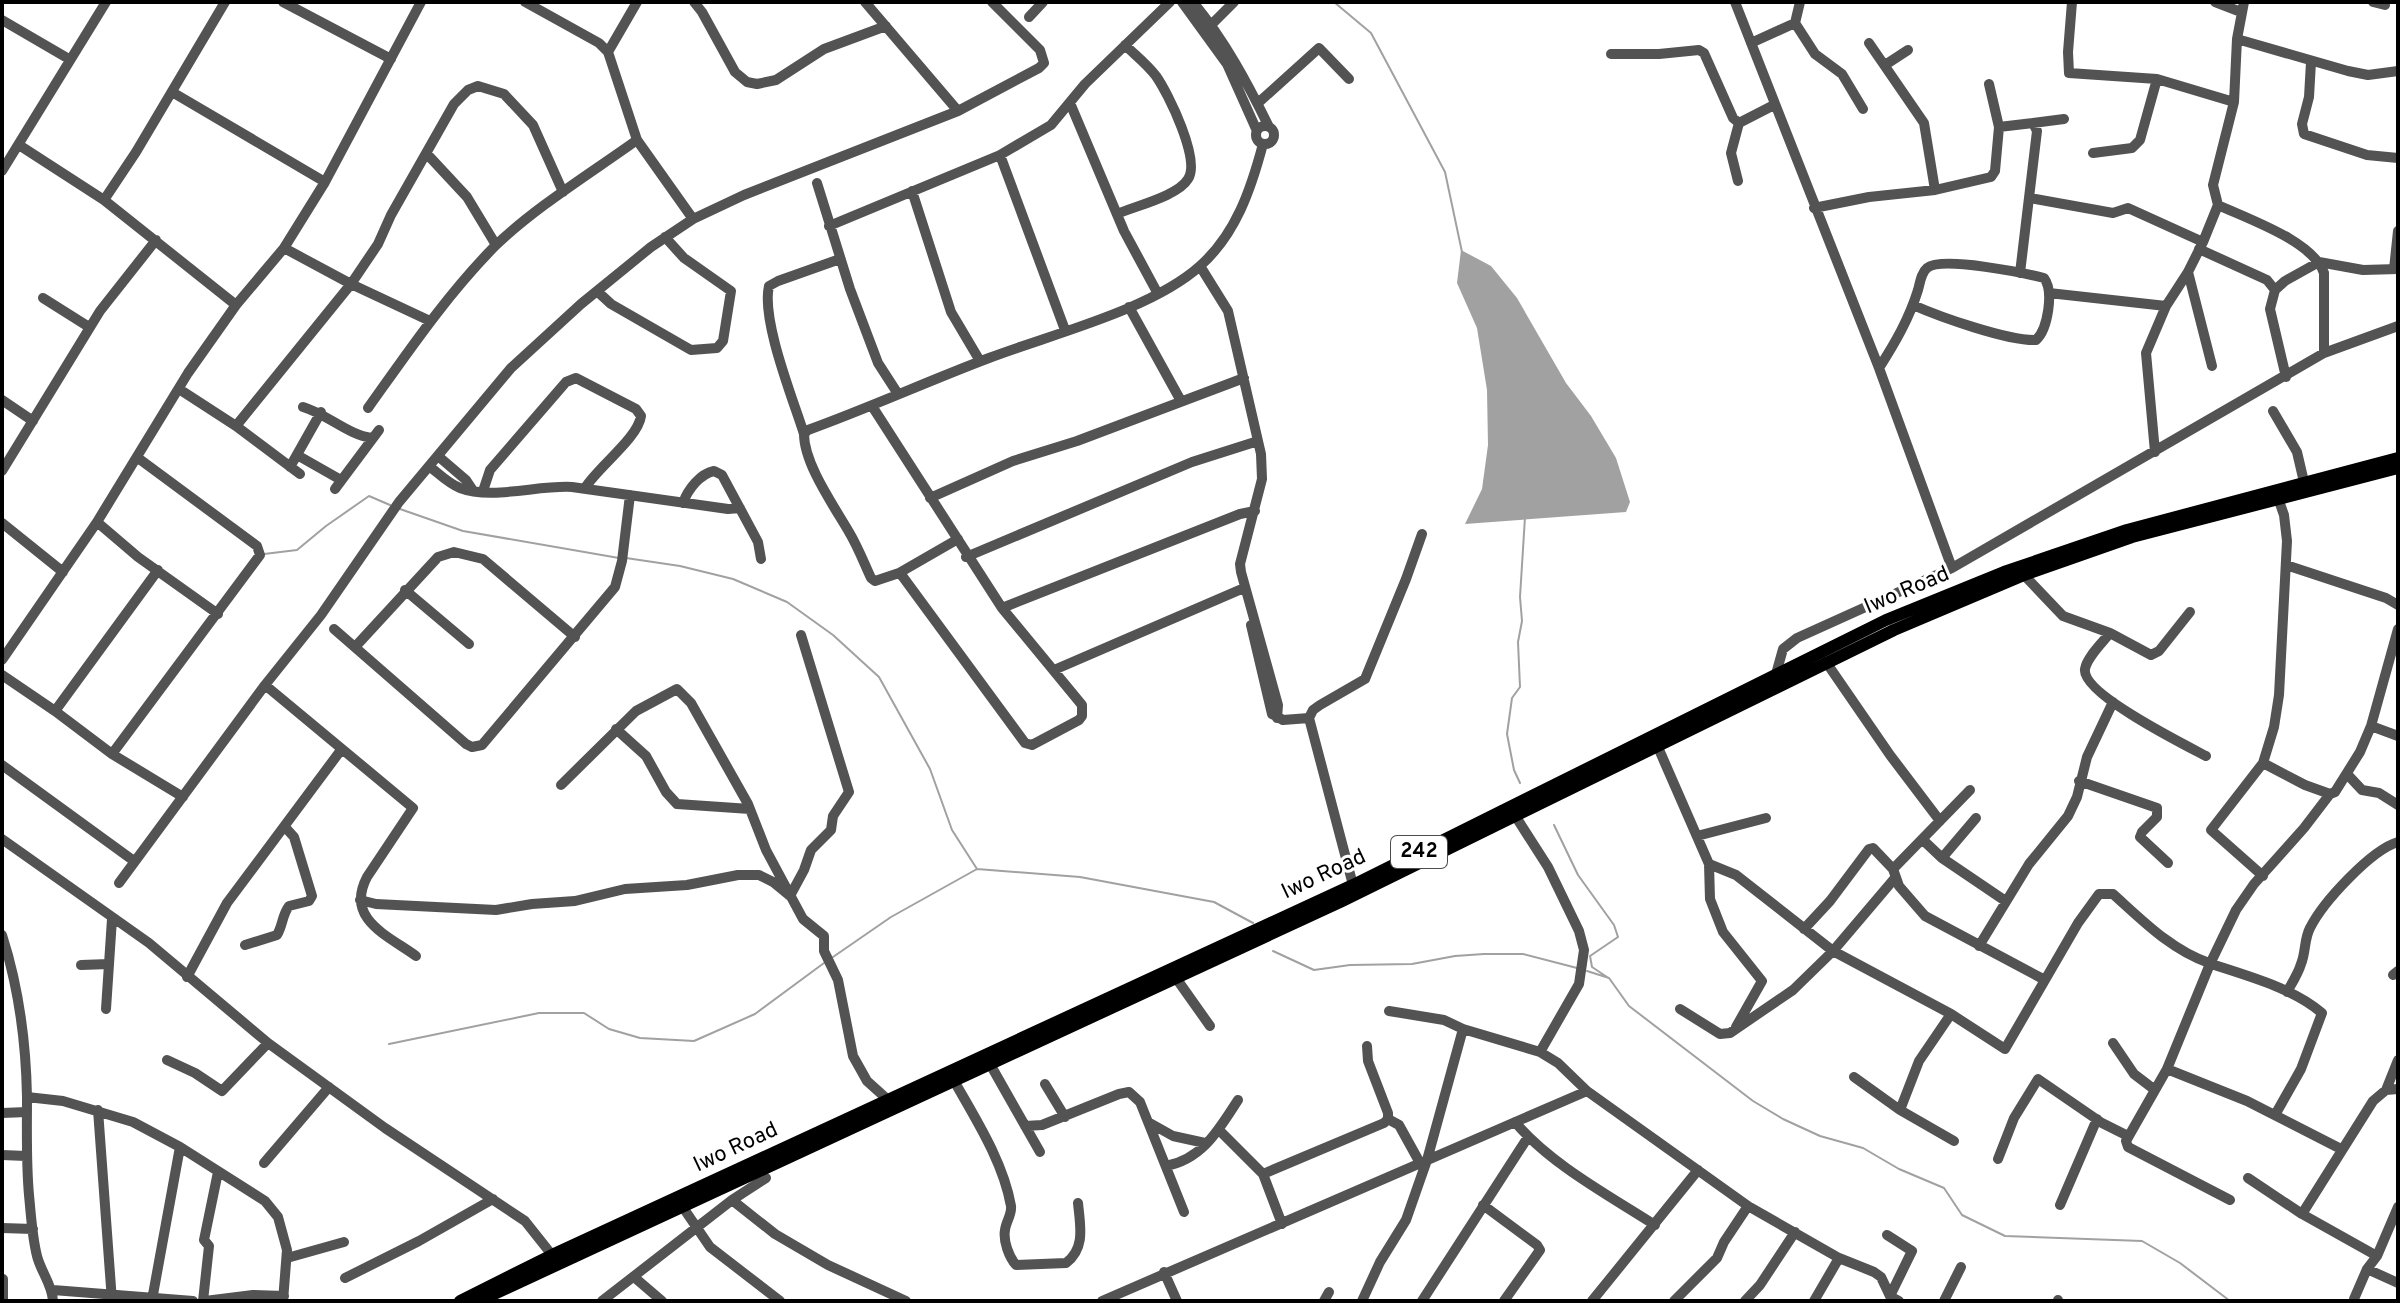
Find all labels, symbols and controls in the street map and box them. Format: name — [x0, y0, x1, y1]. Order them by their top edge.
street label: Iwo Road — [1860, 561, 1954, 621]
road number: 242 — [1391, 836, 1447, 868]
street label: Iwo Road — [1277, 844, 1371, 906]
street label: Iwo Road — [689, 1117, 783, 1179]

